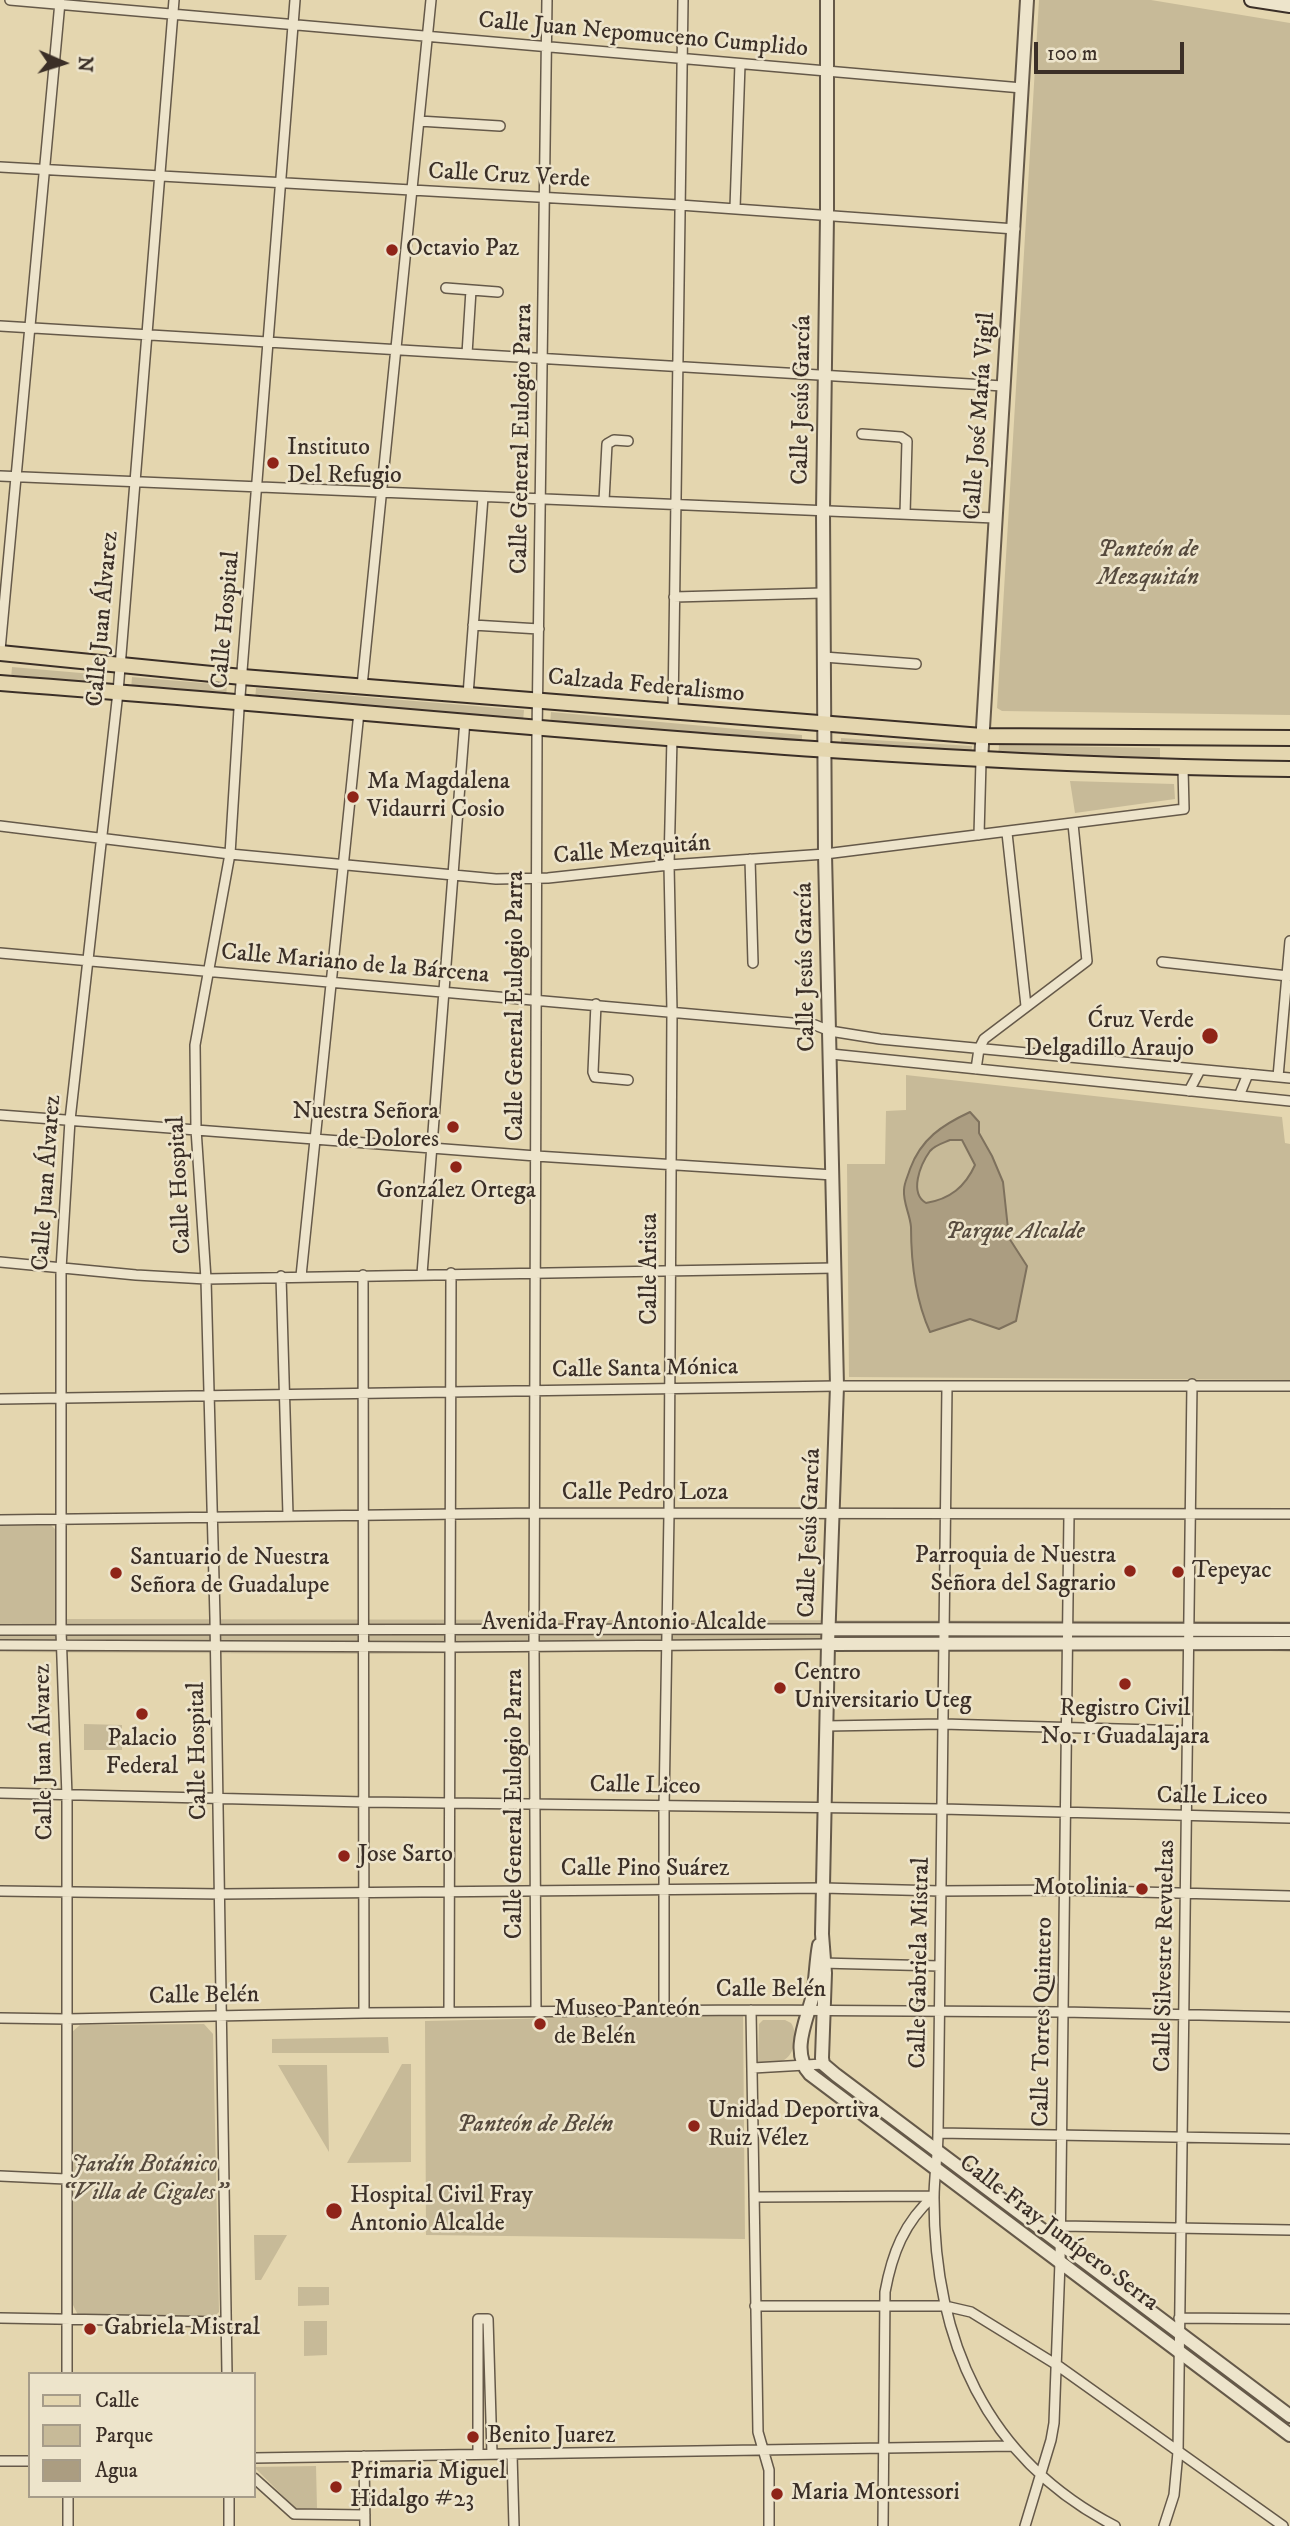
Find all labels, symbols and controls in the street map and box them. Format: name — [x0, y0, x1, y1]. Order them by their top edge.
street label: Calle Juan Nepomuceno Cumplido — [477, 7, 809, 65]
north arrow — [28, 28, 98, 98]
scale bar — [1038, 28, 1188, 72]
text: 100 m — [1047, 41, 1098, 67]
text: N — [73, 56, 96, 73]
street label: Calle Cruz Verde — [427, 158, 591, 196]
place label: Octavio Paz — [406, 236, 519, 264]
marker: Octavio Paz — [384, 242, 400, 258]
street label: Calle General Eulogio Parra — [506, 304, 540, 574]
street label: Calle José María Vigil — [959, 311, 1003, 521]
street label: Calle Jesús García — [787, 315, 819, 485]
place label: Instituto Del Refugio — [287, 435, 402, 491]
marker: Instituto Del Refugio — [265, 455, 281, 471]
street label: Calle Juan Álvarez — [82, 530, 126, 708]
park label: Panteón de Mezquitán — [1097, 537, 1199, 593]
street label: Calle Hospital — [207, 550, 247, 690]
street label: Calzada Federalismo — [546, 664, 746, 710]
place label: Ma Magdalena Vidaurri Cosio — [367, 769, 510, 825]
marker: Ma Magdalena Vidaurri Cosio — [345, 789, 361, 805]
street label: Calle Mezquitán — [552, 830, 712, 872]
street label: Calle General Eulogio Parra — [503, 871, 531, 1141]
street label: Calle Jesús García — [791, 882, 823, 1052]
street label: Calle Mariano de la Bárcena — [220, 939, 490, 991]
place label: Ćruz Verde Delgadillo Araujo — [1024, 1008, 1194, 1064]
marker: Ćruz Verde Delgadillo Araujo — [1200, 1026, 1220, 1046]
street label: Calle Juan Álvarez — [27, 1094, 69, 1272]
place label: Nuestra Señora de Dolores — [293, 1099, 439, 1155]
street label: Calle Hospital — [163, 1115, 199, 1255]
marker: Nuestra Señora de Dolores — [445, 1119, 461, 1135]
marker: González Ortega — [448, 1159, 464, 1175]
place label: González Ortega — [376, 1178, 536, 1206]
street label: Calle Arista — [637, 1213, 665, 1325]
park label: Parque Alcalde — [945, 1219, 1085, 1247]
street label: Calle Santa Mónica — [552, 1354, 738, 1386]
street label: Calle Jesús García — [794, 1448, 828, 1618]
street label: Calle Pedro Loza — [562, 1480, 728, 1508]
place label: Parroquia de Nuestra Señora del Sagrario — [915, 1543, 1116, 1599]
place label: Santuario de Nuestra Señora de Guadalupe — [130, 1545, 329, 1601]
place label: Tepeyac — [1192, 1558, 1272, 1586]
marker: Parroquia de Nuestra Señora del Sagrario — [1122, 1563, 1138, 1579]
marker: Tepeyac — [1170, 1564, 1186, 1580]
marker: Santuario de Nuestra Señora de Guadalupe — [108, 1565, 124, 1581]
street label: Avenida Fray Antonio Alcalde — [481, 1610, 767, 1638]
place label: Centro Universitario Uteg — [794, 1660, 971, 1716]
street label: Calle Juan Álvarez — [29, 1664, 61, 1840]
street label: Calle General Eulogio Parra — [502, 1669, 530, 1939]
marker: Registro Civil No. 1 Guadalajara — [1117, 1676, 1133, 1692]
marker: Centro Universitario Uteg — [772, 1680, 788, 1696]
street label: Calle Hospital — [183, 1682, 215, 1820]
place label: Registro Civil No. 1 Guadalajara — [1041, 1696, 1209, 1752]
marker: Palacio Federal — [134, 1706, 150, 1722]
place label: Palacio Federal — [106, 1726, 178, 1782]
street label: Calle Liceo — [589, 1772, 701, 1802]
street label: Calle Liceo — [1156, 1783, 1268, 1813]
street label: Calle Silvestre Revueltas — [1150, 1840, 1182, 2072]
place label: Jose Sarto — [358, 1842, 453, 1870]
marker: Jose Sarto — [336, 1848, 352, 1864]
street label: Calle Pino Suárez — [561, 1856, 729, 1884]
street label: Calle Gabriela Mistral — [905, 1857, 937, 2069]
place label: Motolinia — [1033, 1875, 1128, 1903]
marker: Motolinia — [1134, 1881, 1150, 1897]
street label: Calle Torres Quintero — [1028, 1917, 1060, 2127]
street label: Calle Belén — [716, 1977, 826, 2005]
street label: Calle Belén — [149, 1982, 259, 2012]
place label: Museo Panteón de Belén — [554, 1996, 700, 2052]
marker: Museo Panteón de Belén — [532, 2016, 548, 2032]
place label: Unidad Deportiva Ruiz Vélez — [708, 2098, 879, 2154]
park label: Panteón de Belén — [457, 2112, 613, 2140]
marker: Unidad Deportiva Ruiz Vélez — [686, 2118, 702, 2134]
street label: Calle Fray Junípero Serra — [953, 2150, 1163, 2318]
park label: Jardín Botánico “Villa de Cigales” — [61, 2152, 227, 2208]
place label: Hospital Civil Fray Antonio Alcalde — [350, 2183, 533, 2239]
marker: Hospital Civil Fray Antonio Alcalde — [324, 2201, 344, 2221]
place label: Gabriela Mistral — [104, 2315, 260, 2343]
marker: Gabriela Mistral — [82, 2321, 98, 2337]
legend — [28, 2372, 256, 2498]
text: Calle — [95, 2388, 139, 2414]
text: Parque — [95, 2423, 153, 2449]
place label: Benito Juarez — [487, 2423, 615, 2451]
marker: Benito Juarez — [465, 2429, 481, 2445]
text: Agua — [95, 2458, 138, 2484]
place label: Primaria Miguel Hidalgo #23 — [350, 2459, 506, 2515]
marker: Primaria Miguel Hidalgo #23 — [328, 2479, 344, 2495]
place label: Maria Montessori — [791, 2480, 960, 2508]
marker: Maria Montessori — [769, 2486, 785, 2502]

